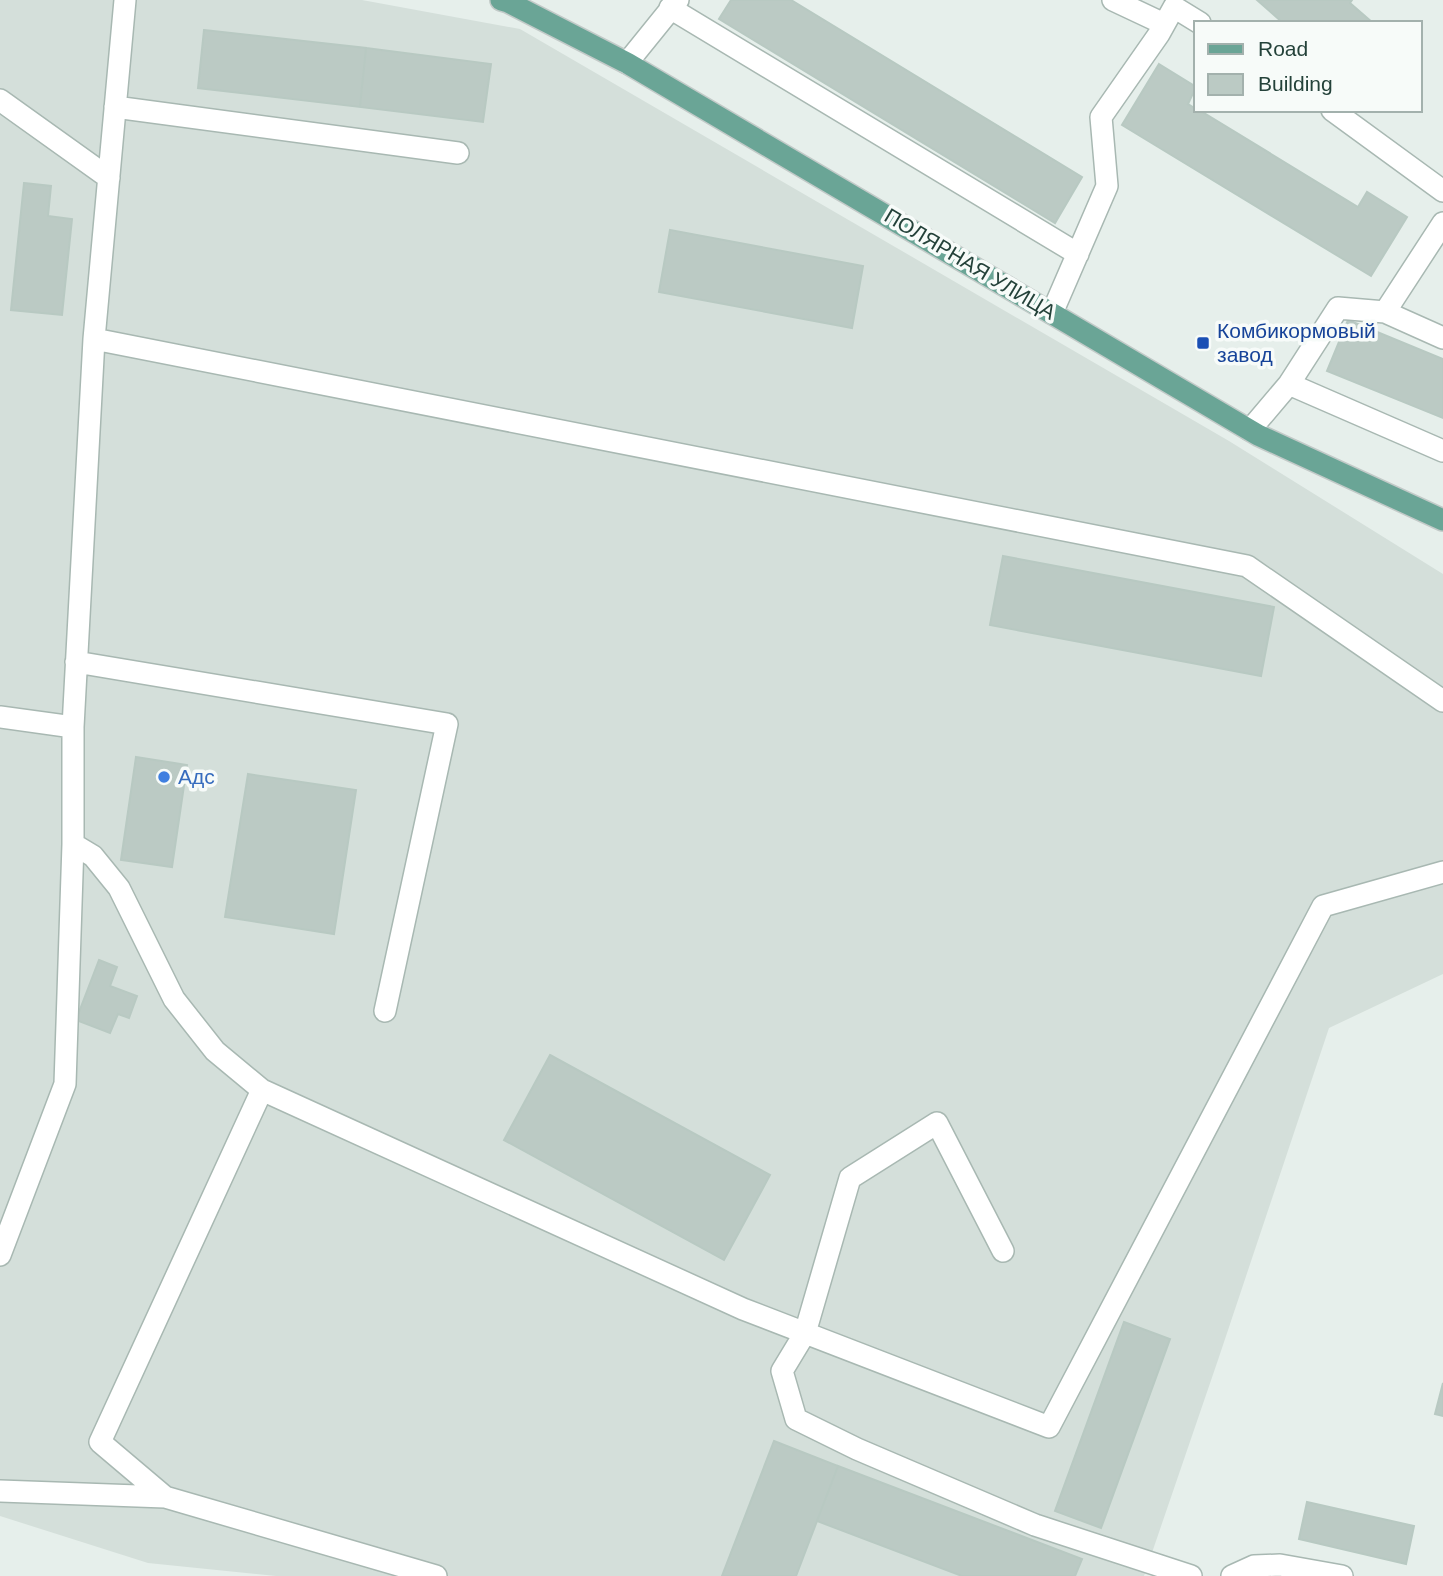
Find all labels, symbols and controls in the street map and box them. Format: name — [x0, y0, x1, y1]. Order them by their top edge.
legend — [1194, 21, 1422, 112]
text: Road — [1258, 37, 1308, 60]
text: Building — [1258, 72, 1333, 95]
street label: ПОЛЯРНАЯ УЛИЦА — [881, 203, 1060, 324]
place label: Комбикормовый завод — [1217, 319, 1376, 366]
marker: Комбикормовый завод — [1195, 335, 1211, 351]
place label: Адс — [178, 765, 215, 788]
marker: Адс — [156, 769, 172, 785]

